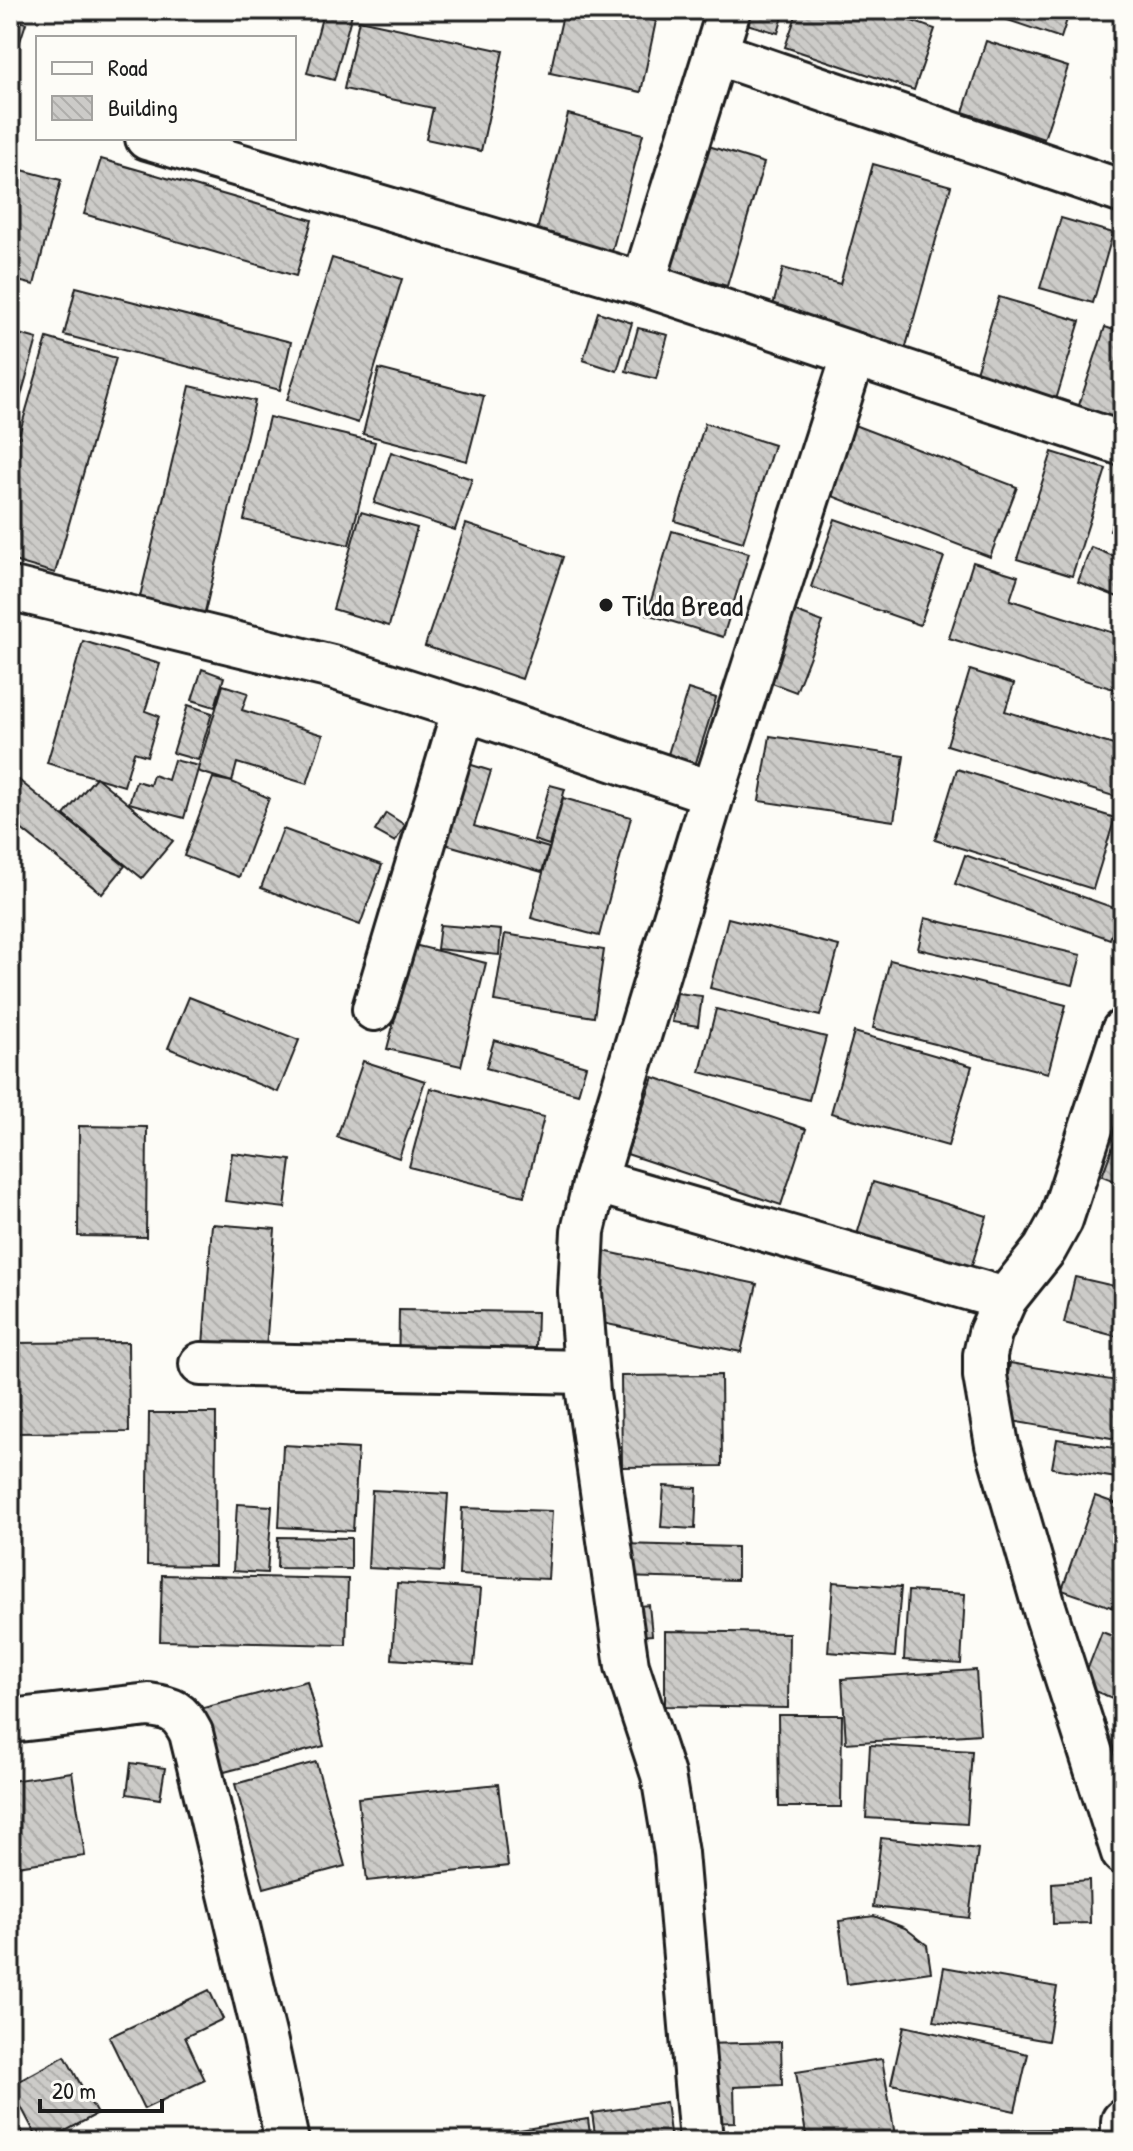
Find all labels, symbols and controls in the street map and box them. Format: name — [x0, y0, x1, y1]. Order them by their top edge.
legend — [36, 36, 296, 140]
text: Road — [108, 51, 147, 83]
text: Building — [108, 91, 178, 123]
place label: Tilda Bread — [622, 585, 744, 625]
marker: Tilda Bread — [597, 596, 615, 614]
scale bar — [40, 2063, 162, 2113]
text: 20 m — [52, 2074, 96, 2106]

